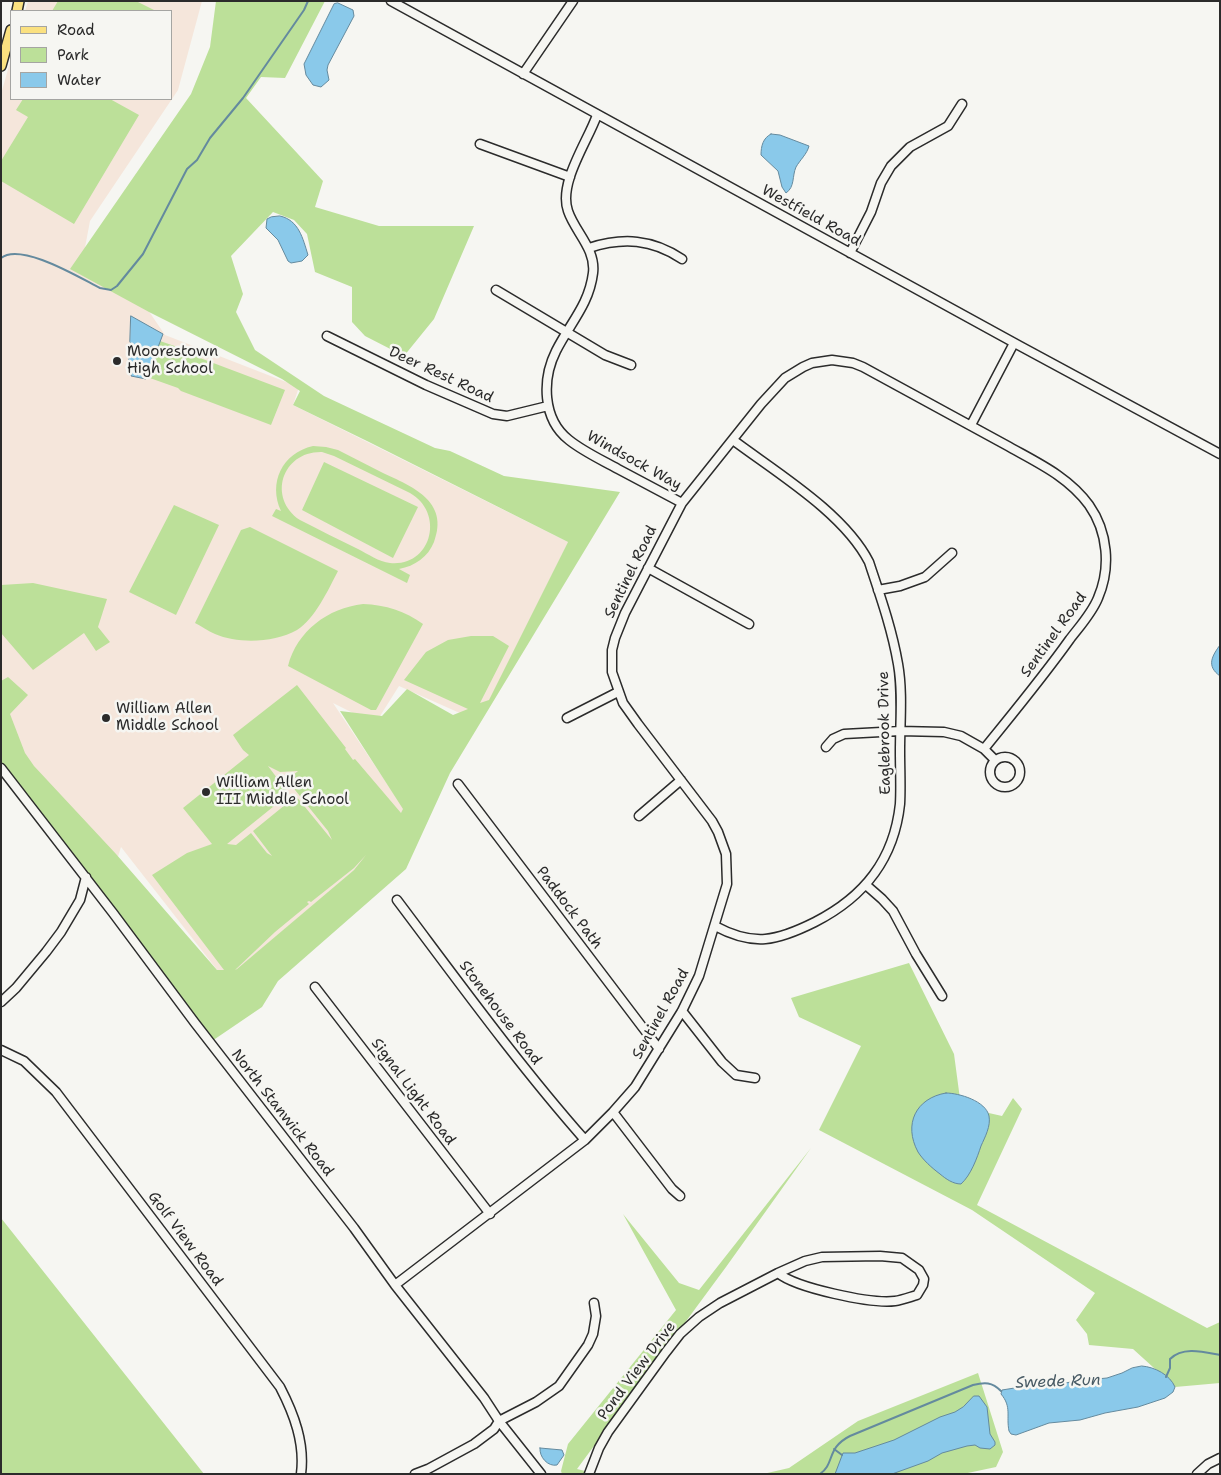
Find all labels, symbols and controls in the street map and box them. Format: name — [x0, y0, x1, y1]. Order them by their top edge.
legend — [10, 10, 172, 100]
text: Road — [57, 20, 95, 40]
text: Park — [57, 45, 89, 65]
text: Water — [57, 70, 101, 90]
street label: Westfield Road — [758, 181, 864, 251]
place label: Moorestown High School — [127, 343, 218, 378]
street label: Deer Rest Road — [386, 343, 496, 407]
marker: Moorestown High School — [111, 355, 123, 367]
street label: Windsock Way — [583, 427, 685, 495]
street label: Sentinel Road — [601, 523, 661, 621]
street label: Sentinel Road — [1017, 589, 1091, 681]
street label: Eaglebrook Drive — [875, 671, 895, 795]
place label: William Allen Middle School — [116, 700, 218, 735]
marker: William Allen Middle School — [100, 712, 112, 724]
place label: William Allen III Middle School — [216, 774, 349, 809]
marker: William Allen III Middle School — [200, 786, 212, 798]
street label: Paddock Path — [532, 863, 606, 953]
street label: Stonehouse Road — [455, 957, 545, 1069]
street label: Sentinel Road — [629, 966, 693, 1062]
street label: Signal Light Road — [367, 1035, 459, 1149]
street label: North Stanwick Road — [227, 1046, 337, 1180]
street label: Golf View Road — [144, 1188, 226, 1290]
street label: Pond View Drive — [594, 1318, 680, 1424]
water label: Swede Run — [1015, 1371, 1101, 1393]

